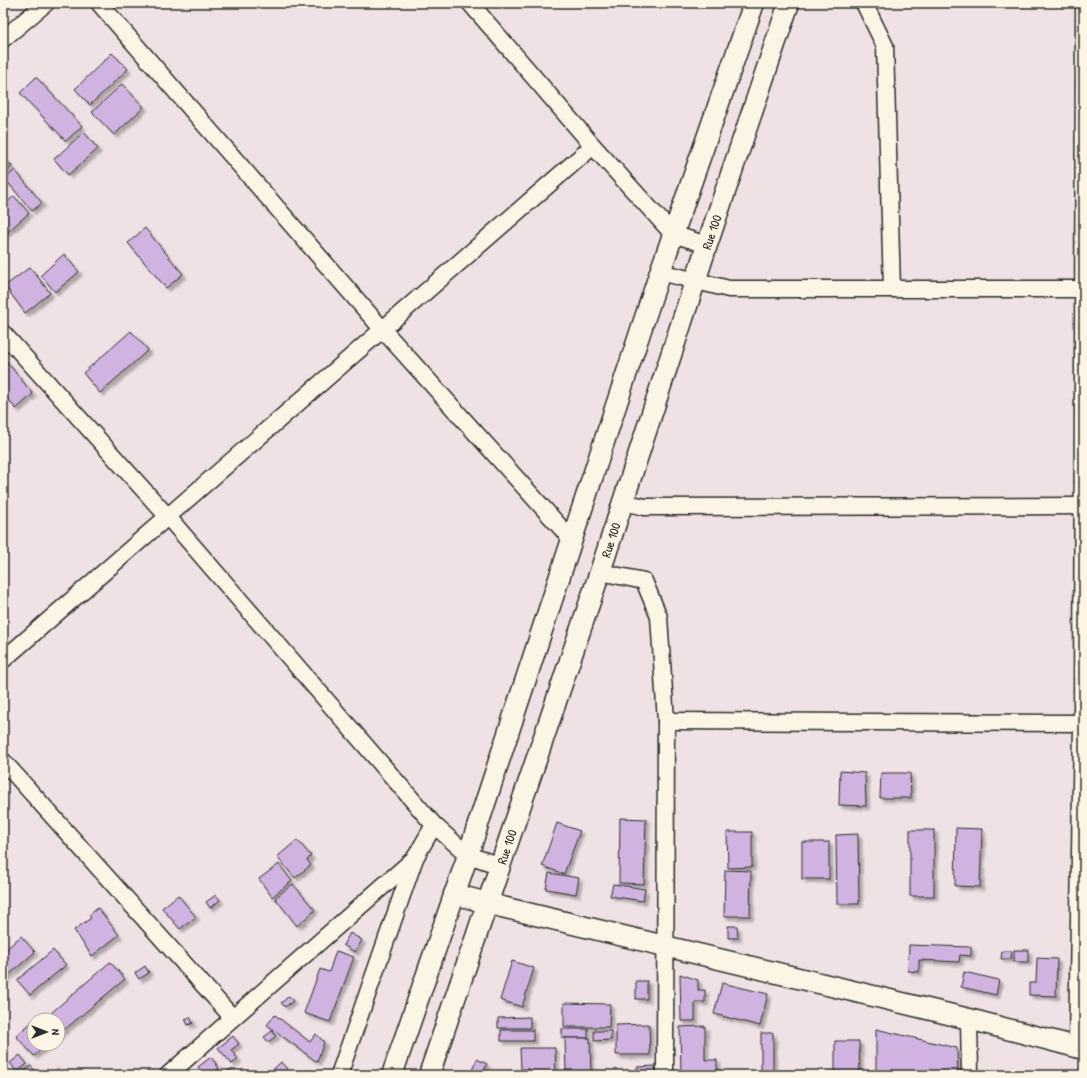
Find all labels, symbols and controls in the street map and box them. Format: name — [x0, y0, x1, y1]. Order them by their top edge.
street label: Rue 100 — [697, 212, 726, 252]
street label: Rue 100 — [596, 520, 625, 560]
street label: Rue 100 — [492, 827, 521, 867]
north arrow — [26, 1012, 66, 1052]
text: N — [49, 1029, 63, 1035]

